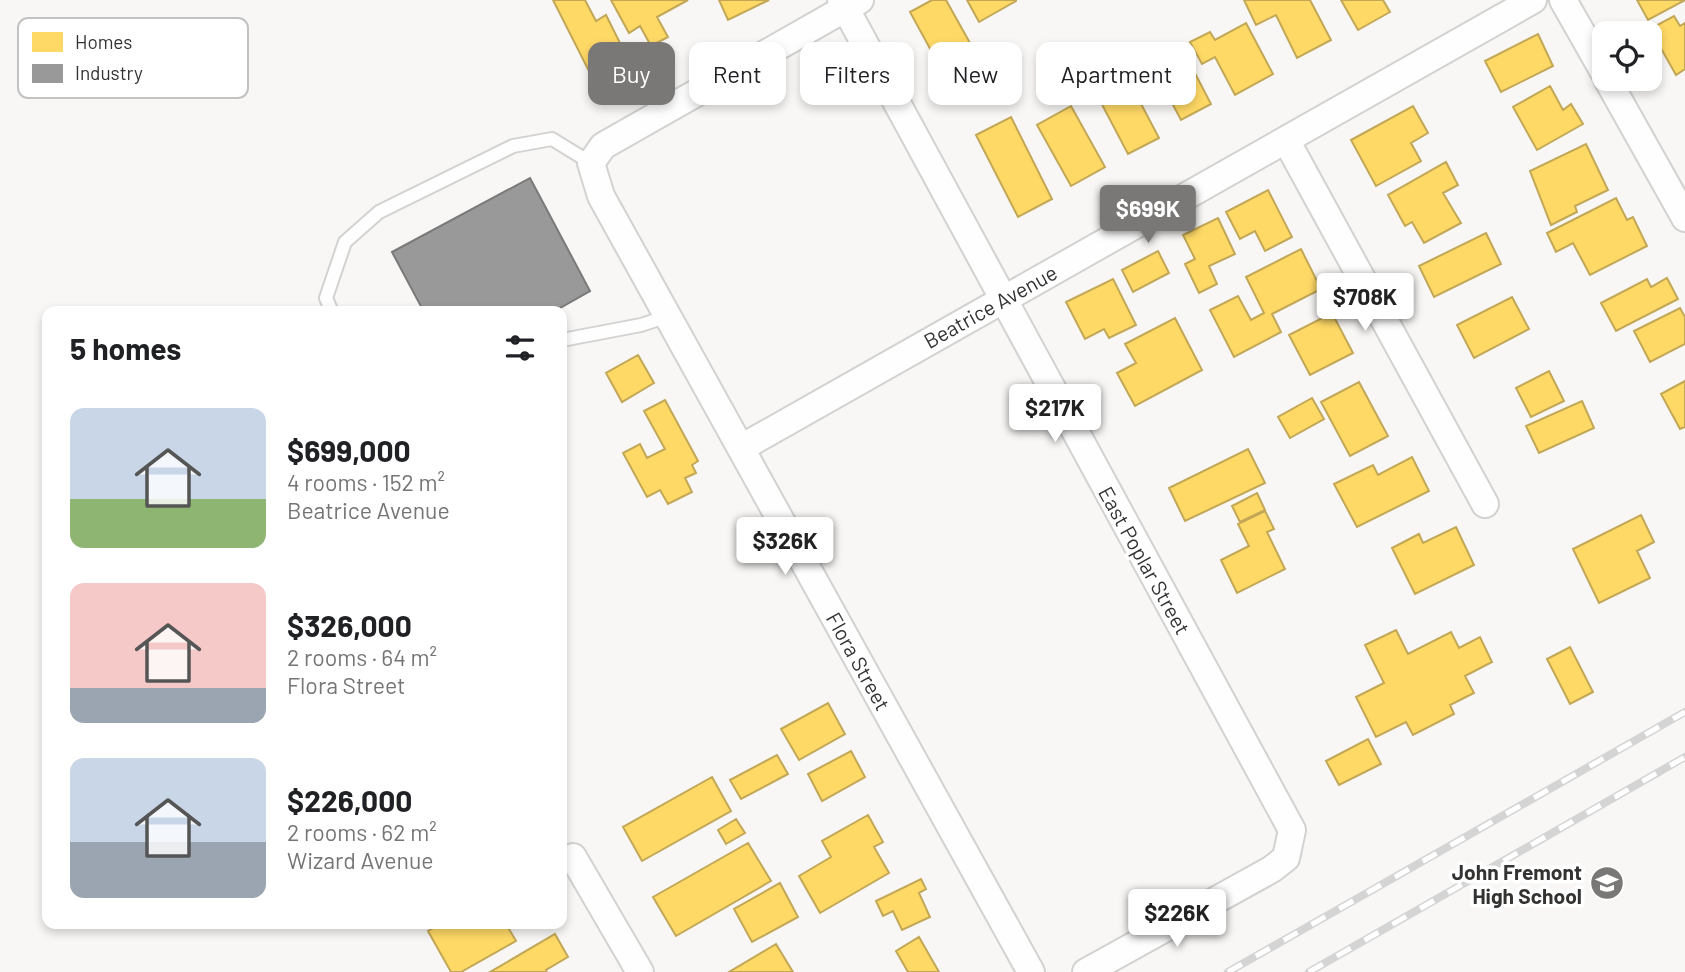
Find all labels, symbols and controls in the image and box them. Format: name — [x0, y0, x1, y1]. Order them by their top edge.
legend — [18, 18, 248, 98]
map controls — [1592, 21, 1662, 91]
button: locate — [1592, 21, 1662, 91]
text: Homes — [75, 30, 132, 53]
chip: Buy — [588, 42, 675, 105]
chip: Rent — [689, 42, 786, 105]
chip: Filters — [800, 42, 914, 105]
chip: New — [928, 42, 1022, 105]
chip: Apartment — [1036, 42, 1196, 105]
text: Industry — [75, 61, 143, 84]
pin: $699K — [1099, 186, 1197, 245]
text: $699K — [1116, 194, 1180, 222]
street label: Beatrice Avenue — [919, 259, 1061, 353]
pin: $708K — [1316, 274, 1414, 333]
text: $708K — [1333, 282, 1397, 310]
icon: filters — [501, 329, 539, 367]
text: 5 homes — [70, 330, 181, 366]
pin: $217K — [1006, 384, 1104, 444]
text: $217K — [1025, 393, 1085, 421]
text: $699,000 — [287, 432, 411, 468]
icon: home — [126, 436, 210, 520]
text: 4 rooms · 152 m² — [287, 468, 445, 496]
street label: East Poplar Street — [1094, 482, 1196, 638]
text: Beatrice Avenue — [287, 496, 450, 524]
pin: $326K — [736, 518, 834, 577]
text: $326K — [752, 526, 818, 554]
text: $326,000 — [287, 607, 412, 643]
street label: Flora Street — [822, 608, 896, 714]
icon: home — [126, 611, 210, 695]
text: 2 rooms · 64 m² — [287, 643, 437, 671]
text: Flora Street — [287, 671, 405, 699]
text: $226,000 — [287, 782, 412, 818]
icon: home — [126, 786, 210, 870]
text: 2 rooms · 62 m² — [287, 818, 437, 846]
text: Wizard Avenue — [287, 846, 434, 874]
place label: John Fremont High School — [1452, 859, 1582, 908]
school or university icon: John Fremont High School — [1588, 864, 1626, 902]
pin: $226K — [1128, 890, 1226, 949]
text: $226K — [1144, 898, 1210, 926]

